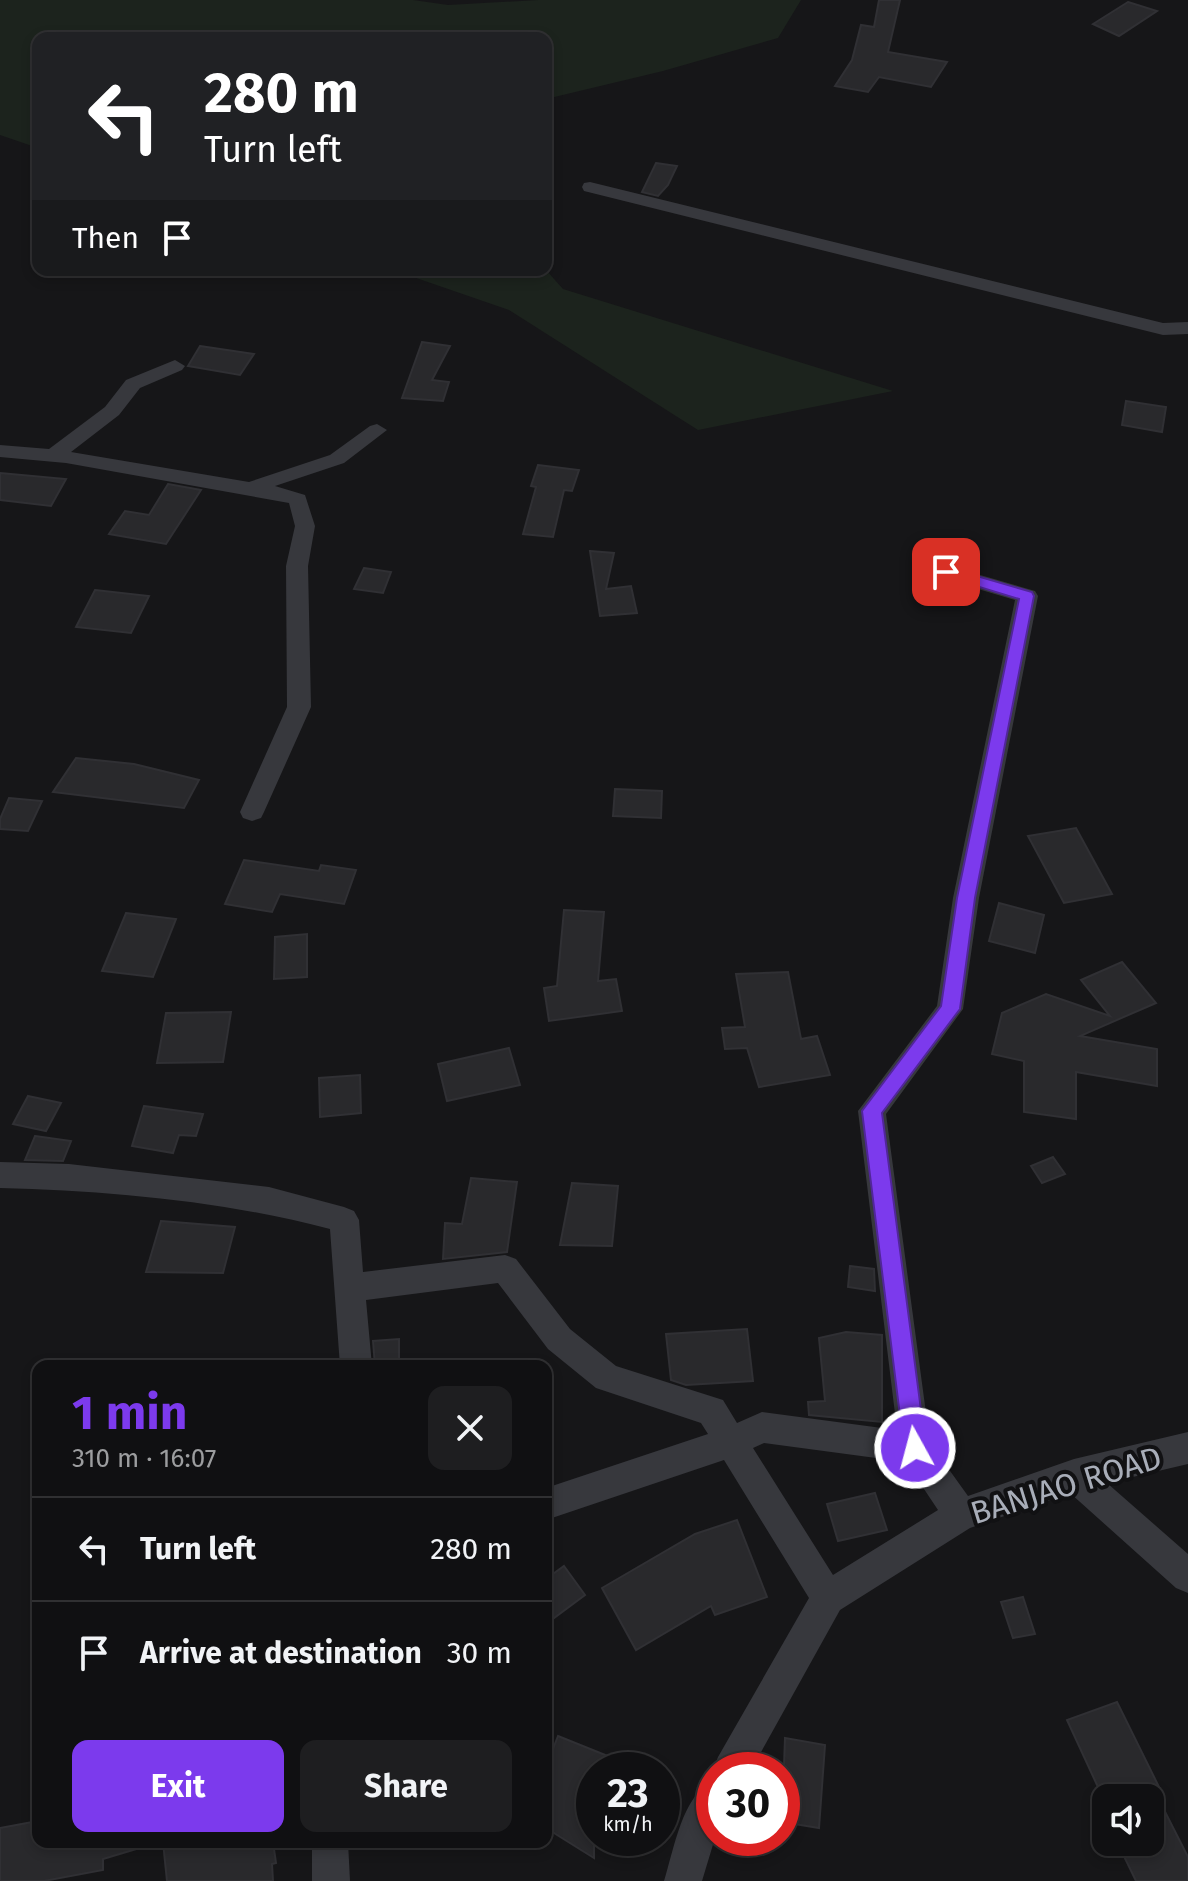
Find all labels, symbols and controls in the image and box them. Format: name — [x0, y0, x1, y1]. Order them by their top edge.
text: 280 m — [204, 60, 359, 127]
icon: left — [72, 64, 176, 168]
text: Turn left — [204, 128, 342, 172]
icon: arrive — [155, 216, 199, 260]
text: Then — [72, 220, 139, 256]
pin — [912, 538, 980, 606]
icon: arrive — [924, 550, 968, 594]
text: 1 min — [72, 1384, 187, 1442]
button: close — [428, 1386, 512, 1470]
position arrow — [873, 1406, 957, 1490]
street label: BANJAO ROAD — [966, 1438, 1166, 1532]
text: 310 m · 16:07 — [72, 1443, 216, 1474]
icon: left — [72, 1527, 116, 1571]
text: Turn left — [140, 1531, 256, 1567]
text: 280 m — [430, 1531, 512, 1567]
icon: arrive — [72, 1631, 116, 1675]
text: Arrive at destination — [140, 1635, 422, 1671]
text: 30 m — [447, 1635, 512, 1671]
button: Exit — [72, 1740, 284, 1832]
button: Share — [300, 1740, 512, 1832]
speed limit sign: 30 — [696, 1752, 800, 1856]
text: 23 — [607, 1770, 649, 1818]
map controls — [1092, 1784, 1164, 1856]
button: sound — [1092, 1784, 1164, 1856]
text: km/h — [603, 1812, 653, 1836]

